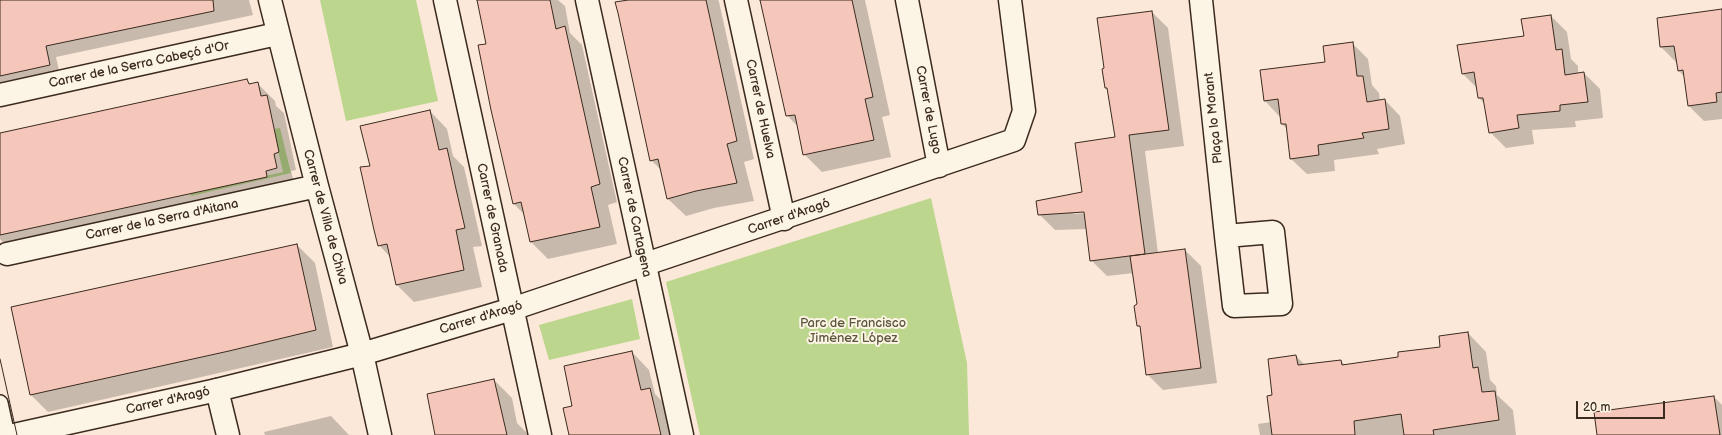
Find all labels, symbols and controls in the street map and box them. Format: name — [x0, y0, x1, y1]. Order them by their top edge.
street label: Carrer de la Serra Cabeçó d'Or — [47, 38, 231, 92]
street label: Carrer de Huelva — [742, 58, 778, 160]
street label: Carrer de Lugo — [912, 64, 944, 156]
street label: Plaça lo Morant — [1201, 72, 1227, 164]
street label: Carrer de Villa de Chiva — [299, 148, 351, 286]
street label: Carrer de Cartagena — [614, 155, 654, 279]
street label: Carrer de Granada — [473, 162, 511, 274]
street label: Carrer de la Serra d'Aitana — [84, 196, 240, 244]
street label: Carrer d'Aragó — [746, 196, 832, 238]
street label: Carrer d'Aragó — [438, 298, 524, 338]
park label: Parc de Francisco Jiménez López — [800, 316, 906, 347]
street label: Carrer d'Aragó — [124, 384, 212, 418]
scale bar — [1578, 393, 1667, 419]
text: 20 m — [1583, 400, 1610, 415]

